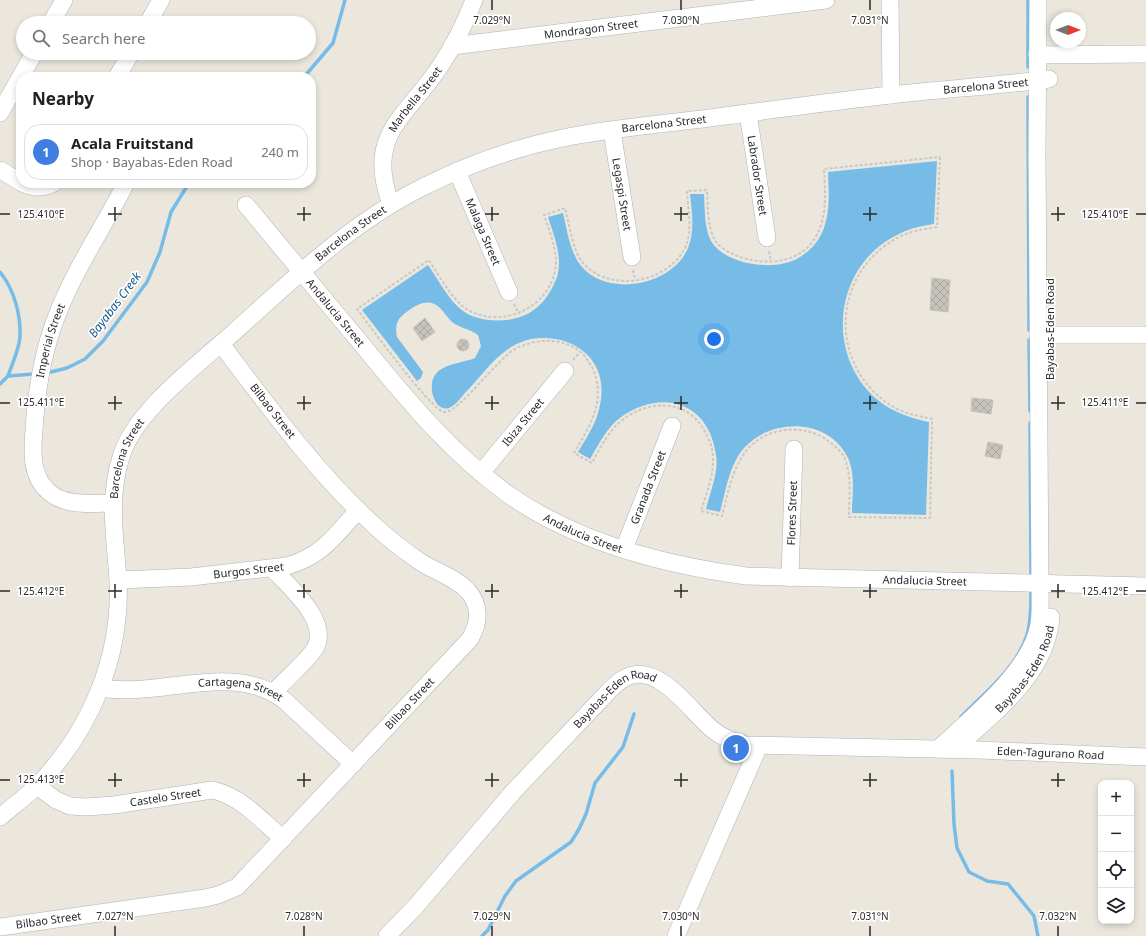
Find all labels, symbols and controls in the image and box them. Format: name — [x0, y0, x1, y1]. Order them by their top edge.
north arrow — [1050, 12, 1086, 48]
text: 7.029°N — [473, 13, 511, 27]
text: 7.030°N — [662, 13, 700, 27]
text: 7.031°N — [851, 13, 889, 27]
street label: Mondragon Street — [543, 15, 639, 42]
search box — [16, 16, 316, 60]
icon: search — [30, 27, 52, 49]
text: Search here — [62, 28, 145, 48]
street label: Marbella Street — [384, 63, 445, 135]
street label: Barcelona Street — [943, 74, 1029, 97]
text: Nearby — [32, 87, 94, 110]
street label: Barcelona Street — [621, 111, 707, 135]
text: Acala Fruitstand — [71, 133, 193, 153]
street label: Labrador Street — [744, 134, 771, 216]
text: 1 — [42, 143, 50, 161]
text: 240 m — [261, 143, 299, 161]
text: Shop · Bayabas-Eden Road — [71, 153, 233, 171]
street label: Legaspi Street — [609, 157, 636, 232]
street label: Malaga Street — [462, 196, 505, 267]
street label: Barcelona Street — [311, 202, 389, 264]
text: 125.410°E — [18, 207, 64, 221]
text: 125.410°E — [1082, 207, 1128, 221]
water label: Bayabas Creek — [84, 268, 145, 341]
street label: Andalucia Street — [303, 275, 369, 350]
street label: Bayabas-Eden Road — [1042, 278, 1057, 380]
street label: Imperial Street — [32, 301, 68, 379]
your location — [704, 329, 724, 349]
street label: Bilbao Street — [247, 380, 300, 441]
street label: Ibiza Street — [498, 394, 547, 449]
text: 125.411°E — [18, 395, 64, 409]
text: 125.411°E — [1082, 395, 1128, 409]
street label: Barcelona Street — [106, 415, 147, 499]
street label: Granada Street — [626, 448, 669, 526]
street label: Flores Street — [783, 480, 800, 546]
street label: Andalucia Street — [541, 510, 624, 556]
street label: Burgos Street — [212, 558, 285, 581]
street label: Andalucia Street — [882, 571, 967, 589]
text: 125.412°E — [18, 584, 64, 598]
text: 125.412°E — [1082, 584, 1128, 598]
street label: Bayabas-Eden Road — [991, 624, 1057, 716]
street label: Bayabas-Eden Road — [570, 666, 659, 731]
street label: Cartagena Street — [197, 674, 286, 704]
street label: Bilbao Street — [381, 674, 437, 732]
pin: 1 — [723, 733, 749, 763]
street label: Eden-Tagurano Road — [997, 743, 1105, 762]
text: 125.413°E — [18, 772, 64, 786]
map controls — [1098, 780, 1134, 924]
button: + — [1098, 780, 1134, 816]
street label: Castelo Street — [129, 784, 202, 809]
button: − — [1098, 816, 1134, 852]
button: locate — [1098, 852, 1134, 888]
button: layers — [1098, 888, 1134, 924]
street label: Bilbao Street — [15, 908, 82, 932]
text: 7.027°N — [96, 909, 134, 923]
text: 7.028°N — [285, 909, 323, 923]
text: 7.029°N — [473, 909, 511, 923]
text: 7.030°N — [662, 909, 700, 923]
text: 7.031°N — [851, 909, 889, 923]
text: 7.032°N — [1039, 909, 1077, 923]

